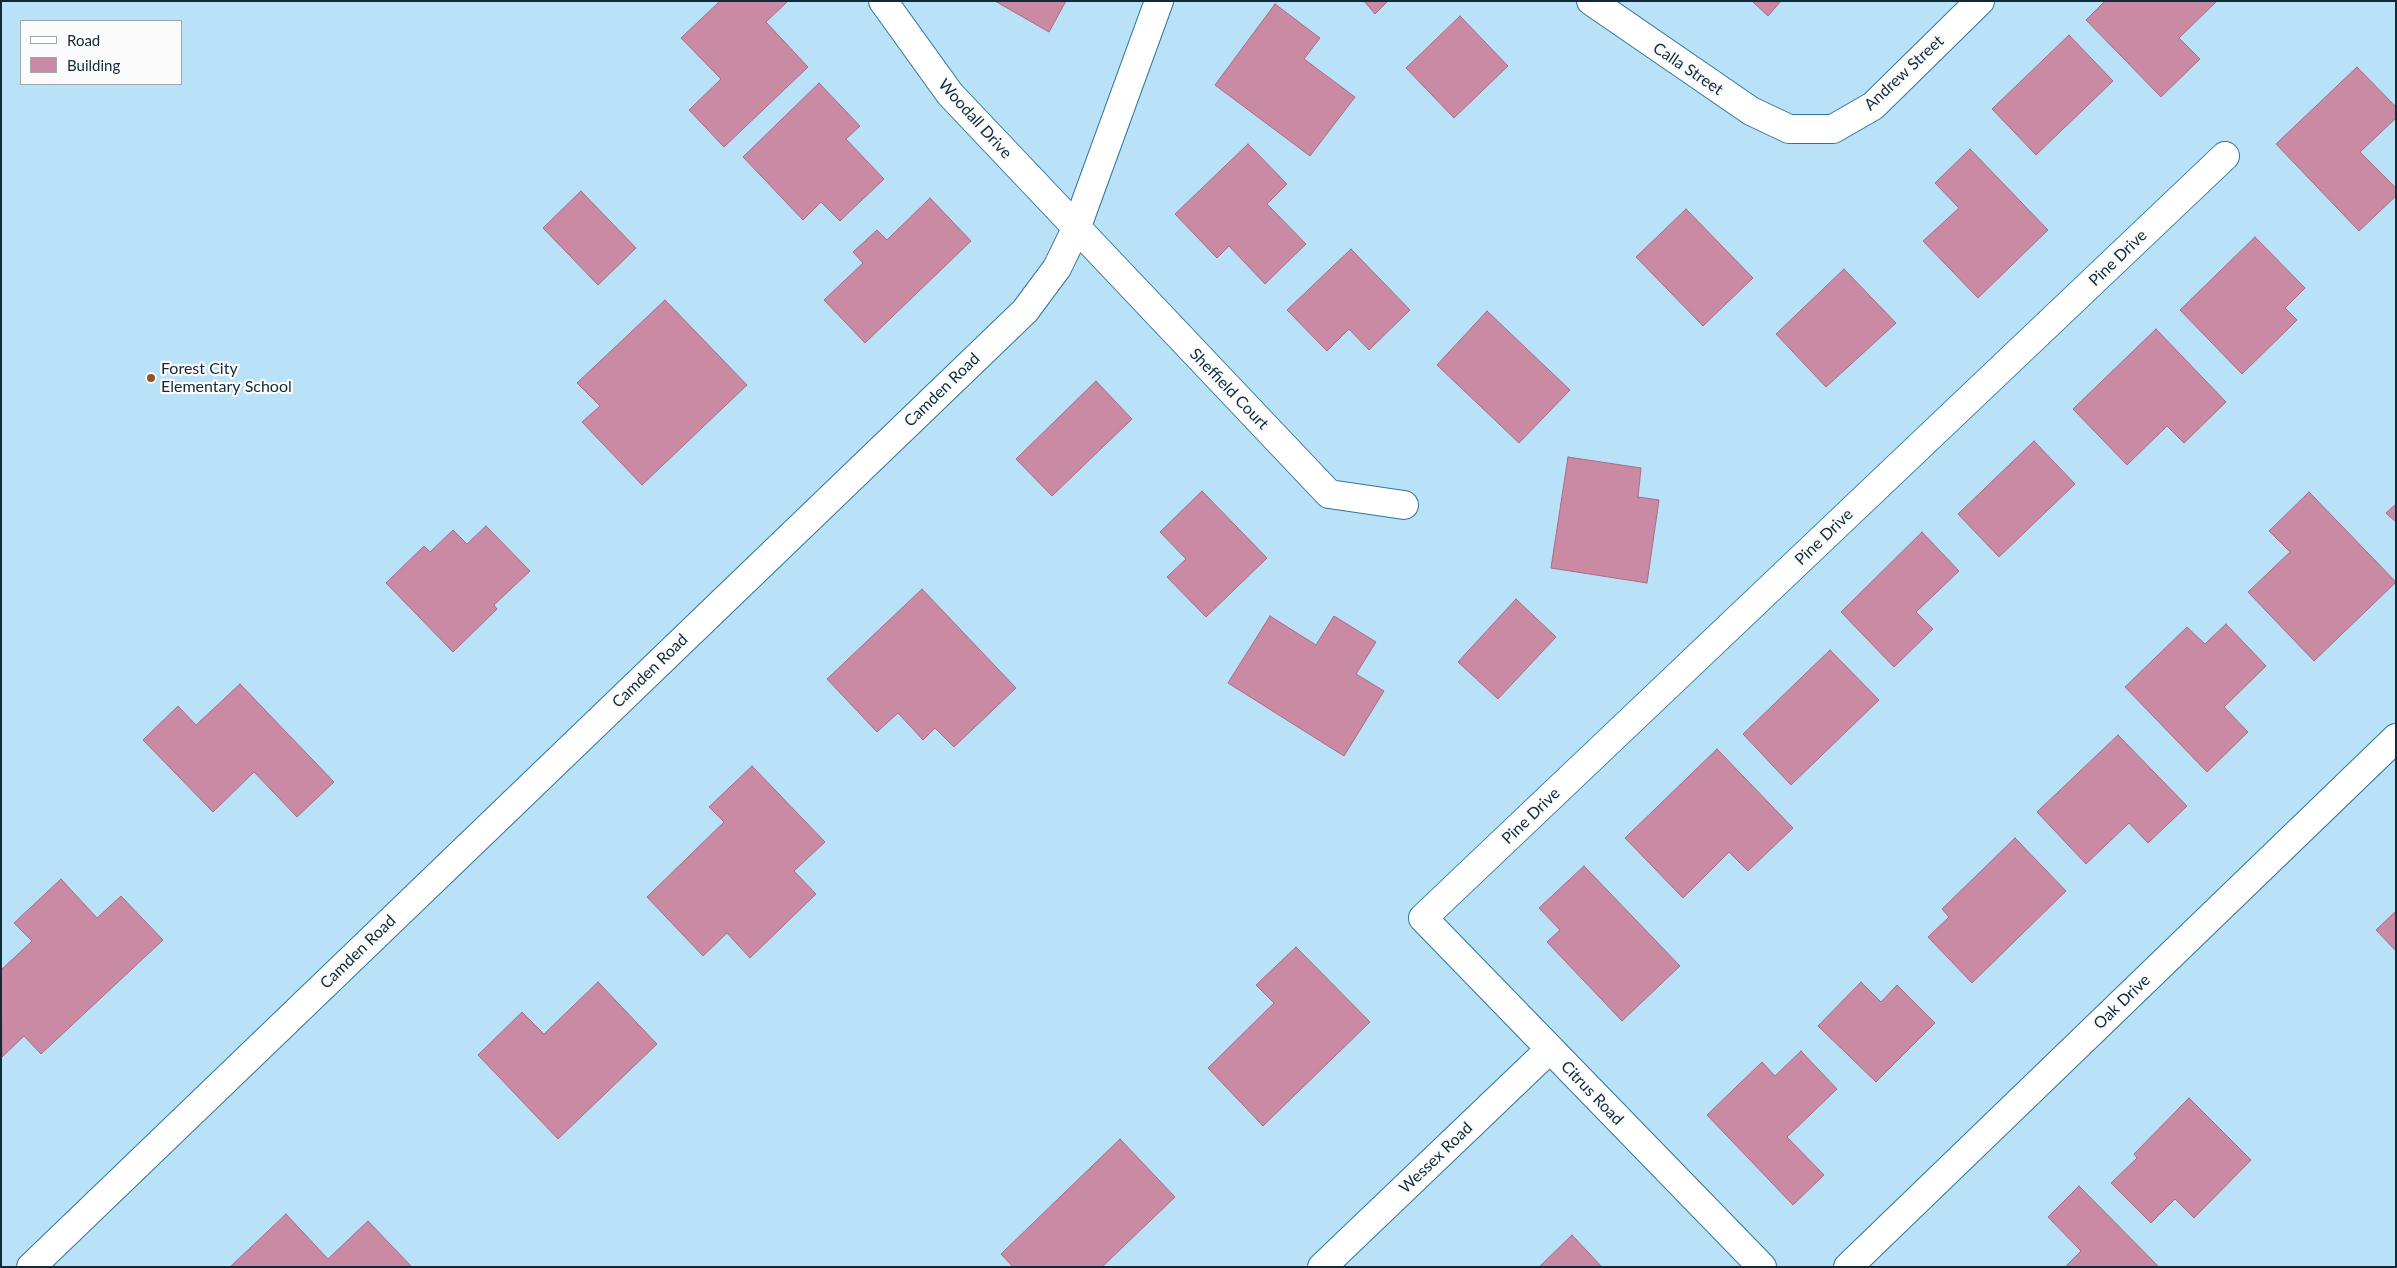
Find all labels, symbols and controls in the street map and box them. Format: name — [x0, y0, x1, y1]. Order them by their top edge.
legend — [20, 20, 182, 85]
text: Road — [67, 31, 100, 49]
street label: Andrew Street — [1860, 31, 1948, 115]
street label: Calla Street — [1649, 39, 1727, 99]
text: Building — [67, 56, 120, 74]
street label: Woodall Drive — [934, 75, 1016, 163]
street label: Pine Drive — [2085, 226, 2151, 290]
street label: Sheffield Court — [1185, 344, 1273, 434]
street label: Camden Road — [900, 349, 984, 431]
place label: Forest City Elementary School — [161, 359, 292, 397]
marker: Forest City Elementary School — [145, 372, 157, 384]
street label: Pine Drive — [1791, 505, 1857, 569]
street label: Camden Road — [608, 630, 692, 712]
street label: Pine Drive — [1498, 784, 1564, 848]
street label: Camden Road — [316, 911, 400, 993]
street label: Oak Drive — [2090, 970, 2154, 1034]
street label: Citrus Road — [1557, 1057, 1627, 1129]
street label: Wessex Road — [1396, 1118, 1476, 1198]

